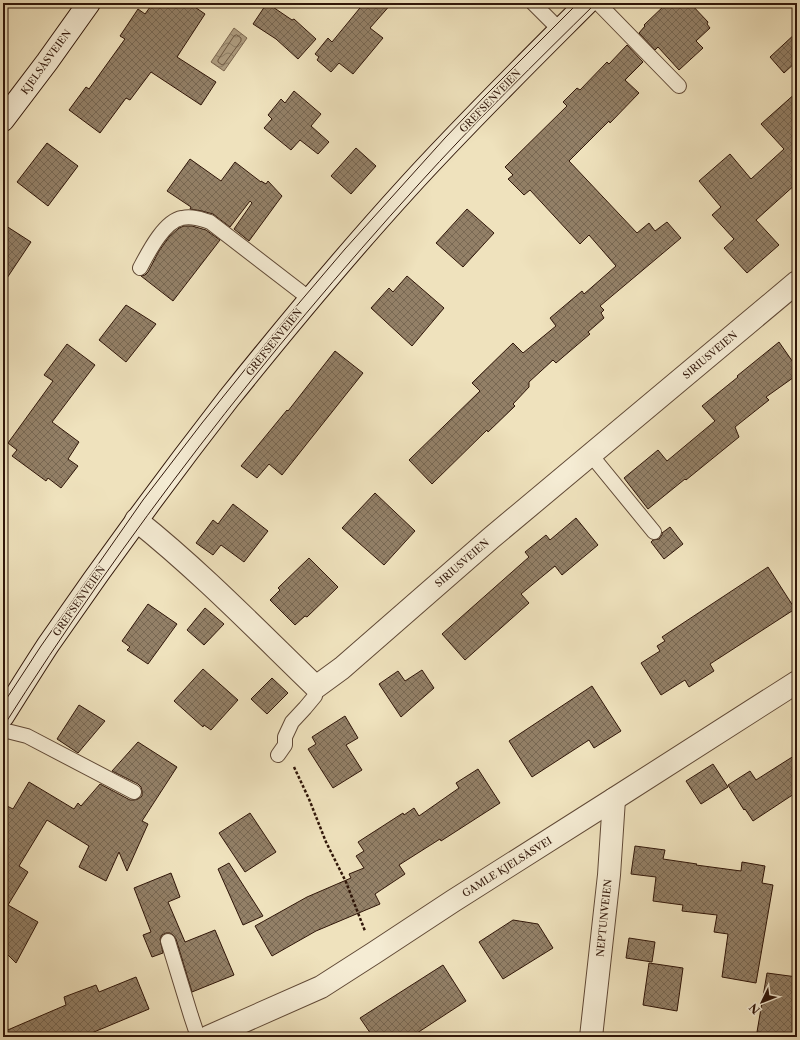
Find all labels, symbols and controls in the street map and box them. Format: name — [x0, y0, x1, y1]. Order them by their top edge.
street label: KJELSÅSVEIEN — [18, 27, 74, 97]
street label: GREFSENVEIEN — [457, 67, 523, 135]
street label: GREFSENVEIEN — [243, 306, 305, 378]
street label: SIRIUSVEIEN — [680, 328, 740, 382]
street label: SIRIUSVEIEN — [432, 536, 492, 590]
street label: GREFSENVEIEN — [50, 563, 108, 639]
street label: GAMLE KJELSÅSVEI — [460, 834, 555, 900]
street label: NEPTUNVEIEN — [593, 878, 615, 958]
north arrow — [742, 982, 782, 1022]
text: N — [746, 1000, 763, 1017]

